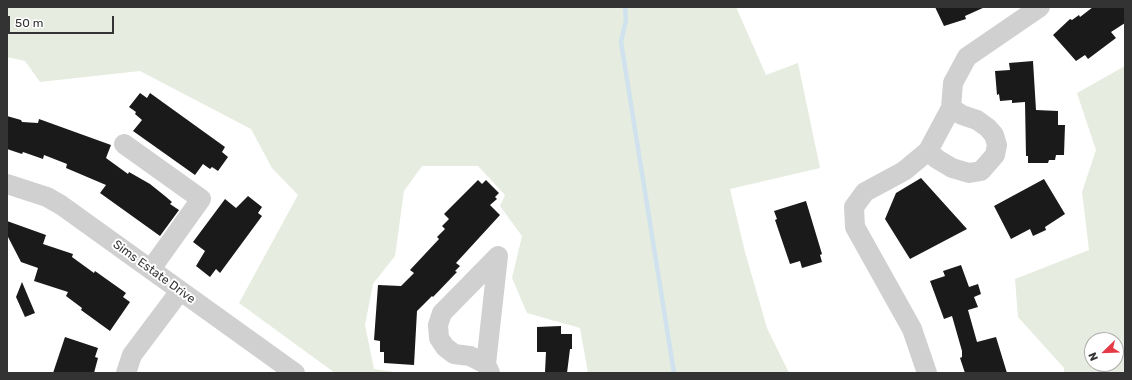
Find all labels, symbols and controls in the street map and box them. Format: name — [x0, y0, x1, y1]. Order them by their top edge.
scale bar — [10, 8, 116, 34]
text: 50 m — [15, 16, 43, 30]
street label: Sims Estate Drive — [110, 237, 198, 307]
north arrow — [1084, 332, 1124, 372]
text: N — [1086, 350, 1101, 363]

